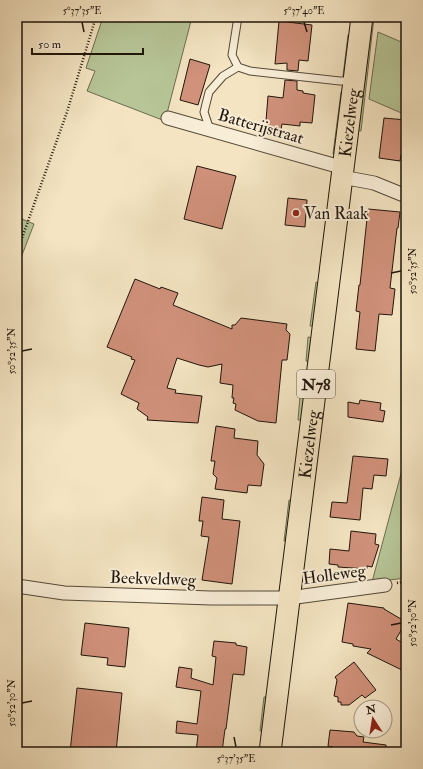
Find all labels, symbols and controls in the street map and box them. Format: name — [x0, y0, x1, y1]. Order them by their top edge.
text: 5°37'35"E — [63, 5, 101, 17]
text: 5°37'40"E — [283, 5, 325, 17]
scale bar — [32, 30, 143, 56]
text: 50 m — [38, 37, 62, 52]
street label: Kiezelweg — [335, 87, 364, 158]
street label: Batterijstraat — [216, 104, 307, 149]
place label: Van Raak — [304, 203, 368, 224]
marker: Van Raak — [291, 208, 301, 218]
text: 50°52'35"N — [407, 248, 419, 294]
text: 50°52'35"N — [6, 328, 18, 374]
road number: N78 — [297, 370, 335, 398]
street label: Kiezelweg — [294, 408, 324, 480]
street label: Holleweg — [301, 560, 368, 589]
street label: Beekveldweg — [110, 567, 197, 591]
text: 50°52'30"N — [407, 599, 419, 647]
text: 50°52'30"N — [6, 679, 18, 727]
north arrow — [353, 699, 393, 739]
text: N — [364, 702, 378, 717]
text: 5°37'35"E — [217, 753, 255, 765]

